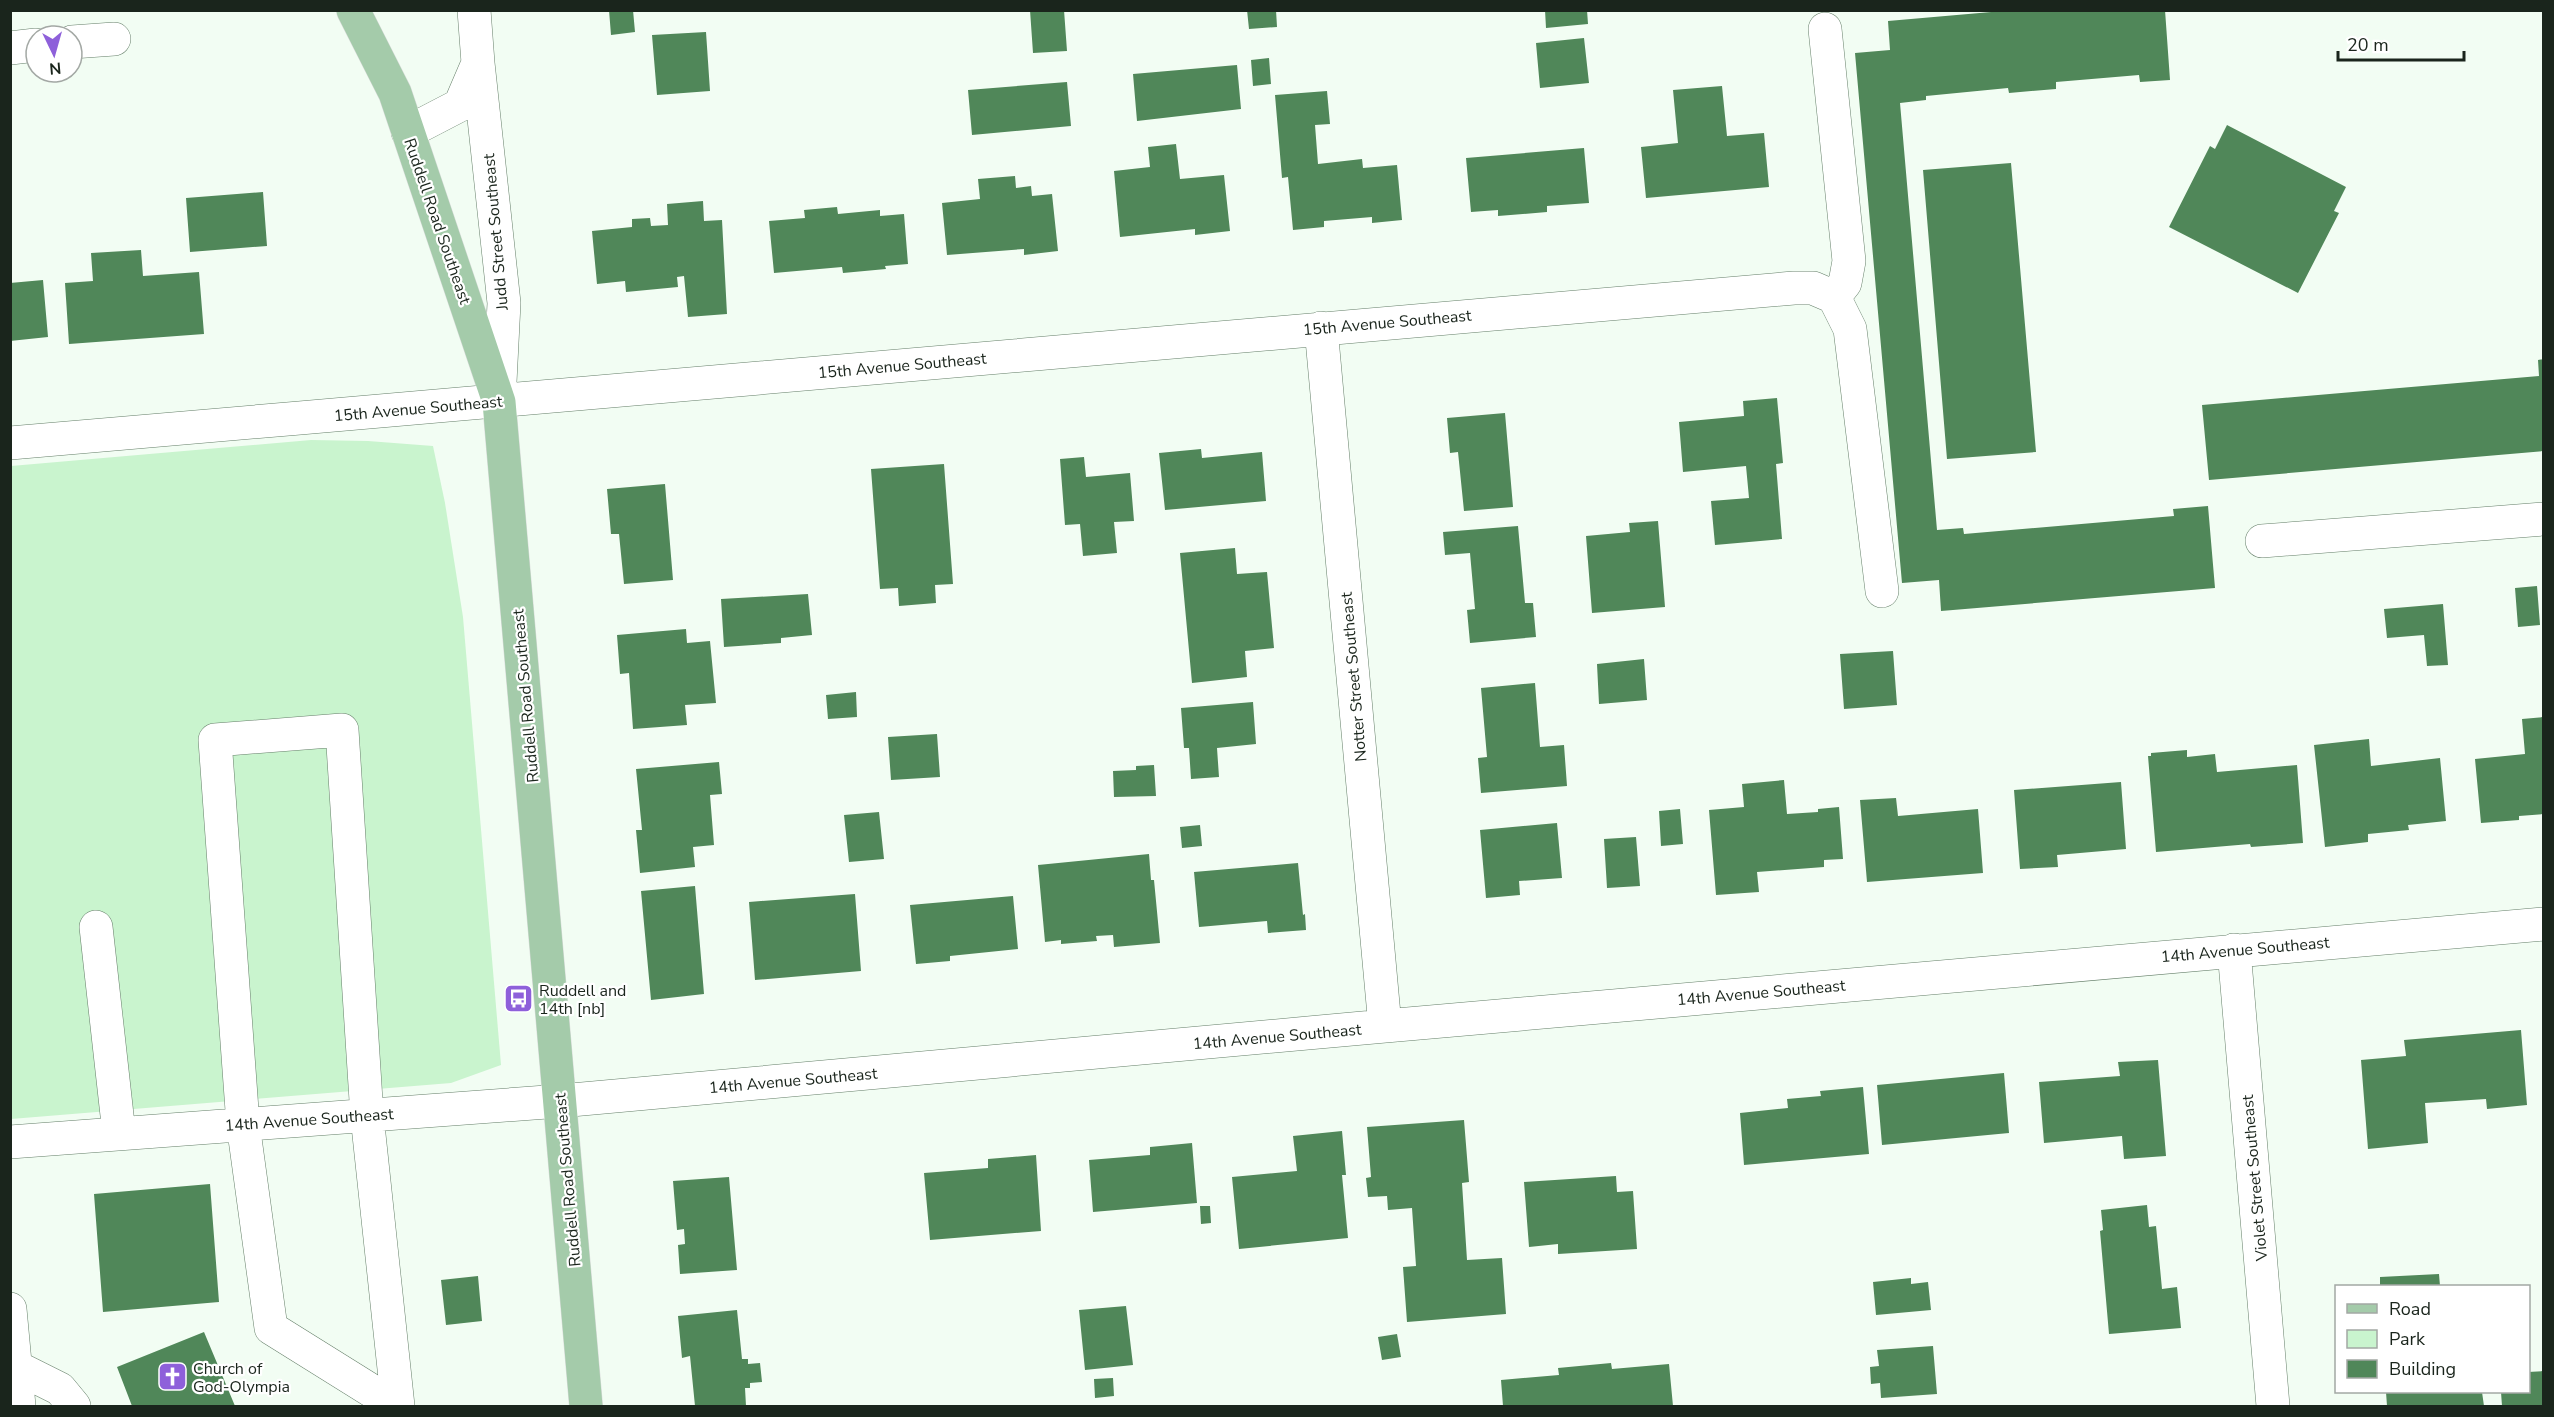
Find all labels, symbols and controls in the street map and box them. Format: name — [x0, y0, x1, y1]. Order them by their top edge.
north arrow — [24, 24, 84, 84]
scale bar — [2338, 24, 2464, 62]
text: 20 m — [2347, 33, 2389, 57]
text: N — [48, 56, 62, 79]
street label: Ruddell Road Southeast — [398, 135, 476, 308]
street label: Judd Street Southeast — [478, 152, 514, 312]
street label: 15th Avenue Southeast — [1302, 305, 1473, 341]
street label: 15th Avenue Southeast — [817, 348, 988, 384]
street label: 15th Avenue Southeast — [333, 391, 504, 427]
street label: Notter Street Southeast — [1336, 591, 1372, 763]
street label: Ruddell Road Southeast — [507, 608, 545, 784]
street label: 14th Avenue Southeast — [2160, 932, 2331, 968]
street label: 14th Avenue Southeast — [1676, 975, 1847, 1011]
place label: Ruddell and 14th [nb] — [539, 980, 626, 1020]
bus stop icon: Ruddell and 14th [nb] — [502, 983, 534, 1015]
street label: 14th Avenue Southeast — [1192, 1019, 1363, 1055]
street label: 14th Avenue Southeast — [708, 1063, 879, 1099]
street label: Ruddell Road Southeast — [549, 1092, 587, 1268]
street label: Violet Street Southeast — [2237, 1093, 2273, 1263]
street label: 14th Avenue Southeast — [224, 1103, 395, 1137]
legend — [2335, 1285, 2530, 1393]
text: Road — [2389, 1297, 2431, 1321]
text: Park — [2389, 1327, 2426, 1351]
text: Building — [2389, 1357, 2456, 1381]
place label: Church of God-Olympia — [193, 1358, 290, 1398]
church icon: Church of God-Olympia — [156, 1361, 188, 1393]

